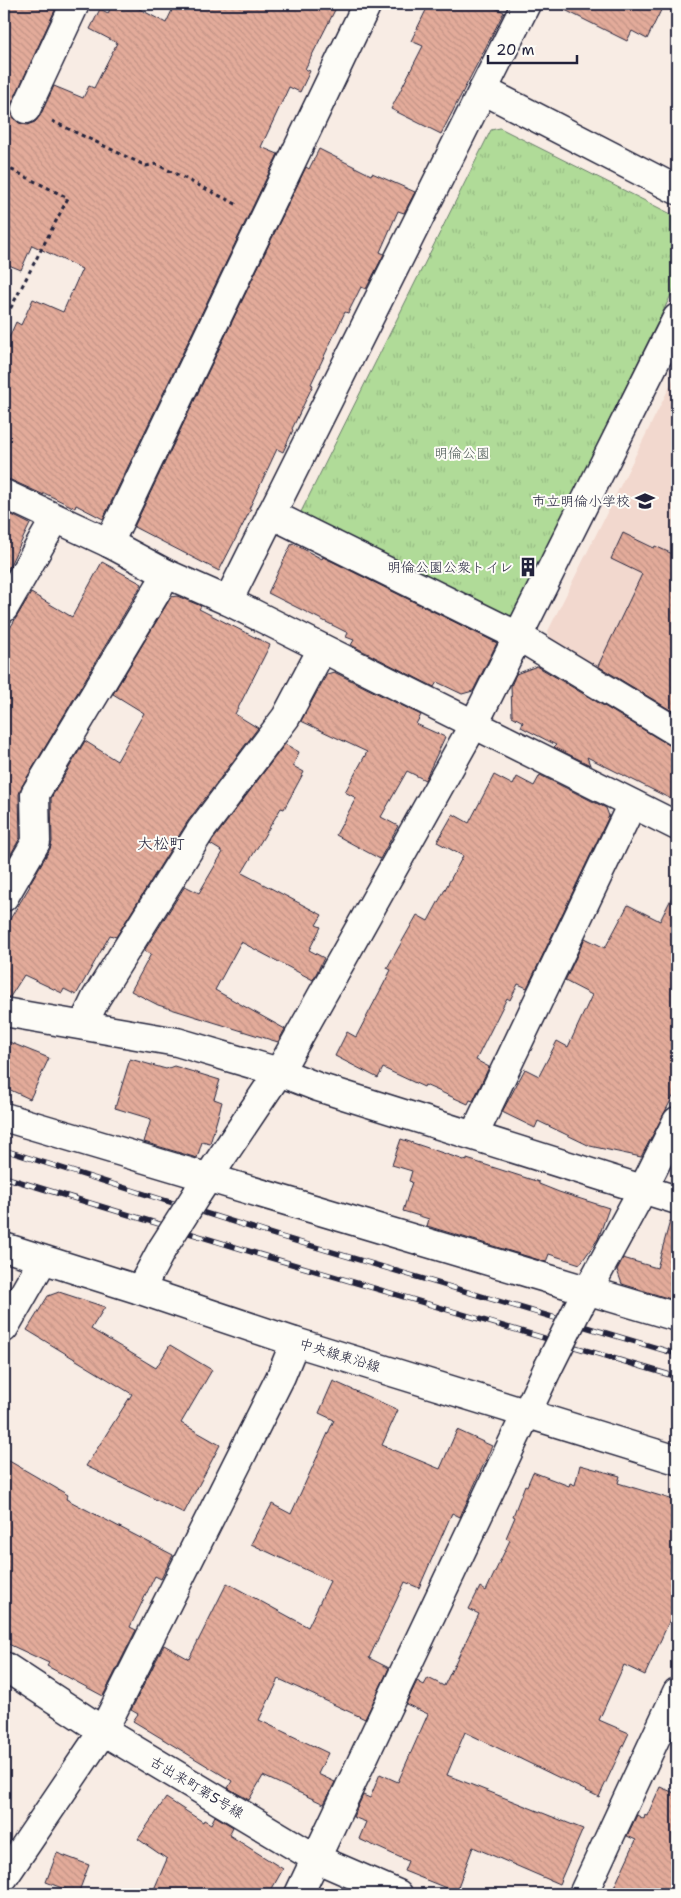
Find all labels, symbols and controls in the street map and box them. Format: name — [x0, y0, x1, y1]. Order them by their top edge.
scale bar — [488, 32, 577, 64]
text: 20 m — [496, 40, 535, 60]
park label: 明倫公園 — [434, 444, 490, 462]
school or university icon: 市立明倫小学校 — [634, 490, 656, 512]
place label: 市立明倫小学校 — [532, 492, 630, 510]
building icon: 明倫公園公衆トイレ — [517, 556, 539, 578]
place label: 明倫公園公衆トイレ — [387, 558, 513, 576]
district label: 大松町 — [137, 833, 185, 854]
street label: 中央線東沿線 — [297, 1334, 383, 1376]
street label: 古出来町第5号線 — [147, 1752, 247, 1822]

